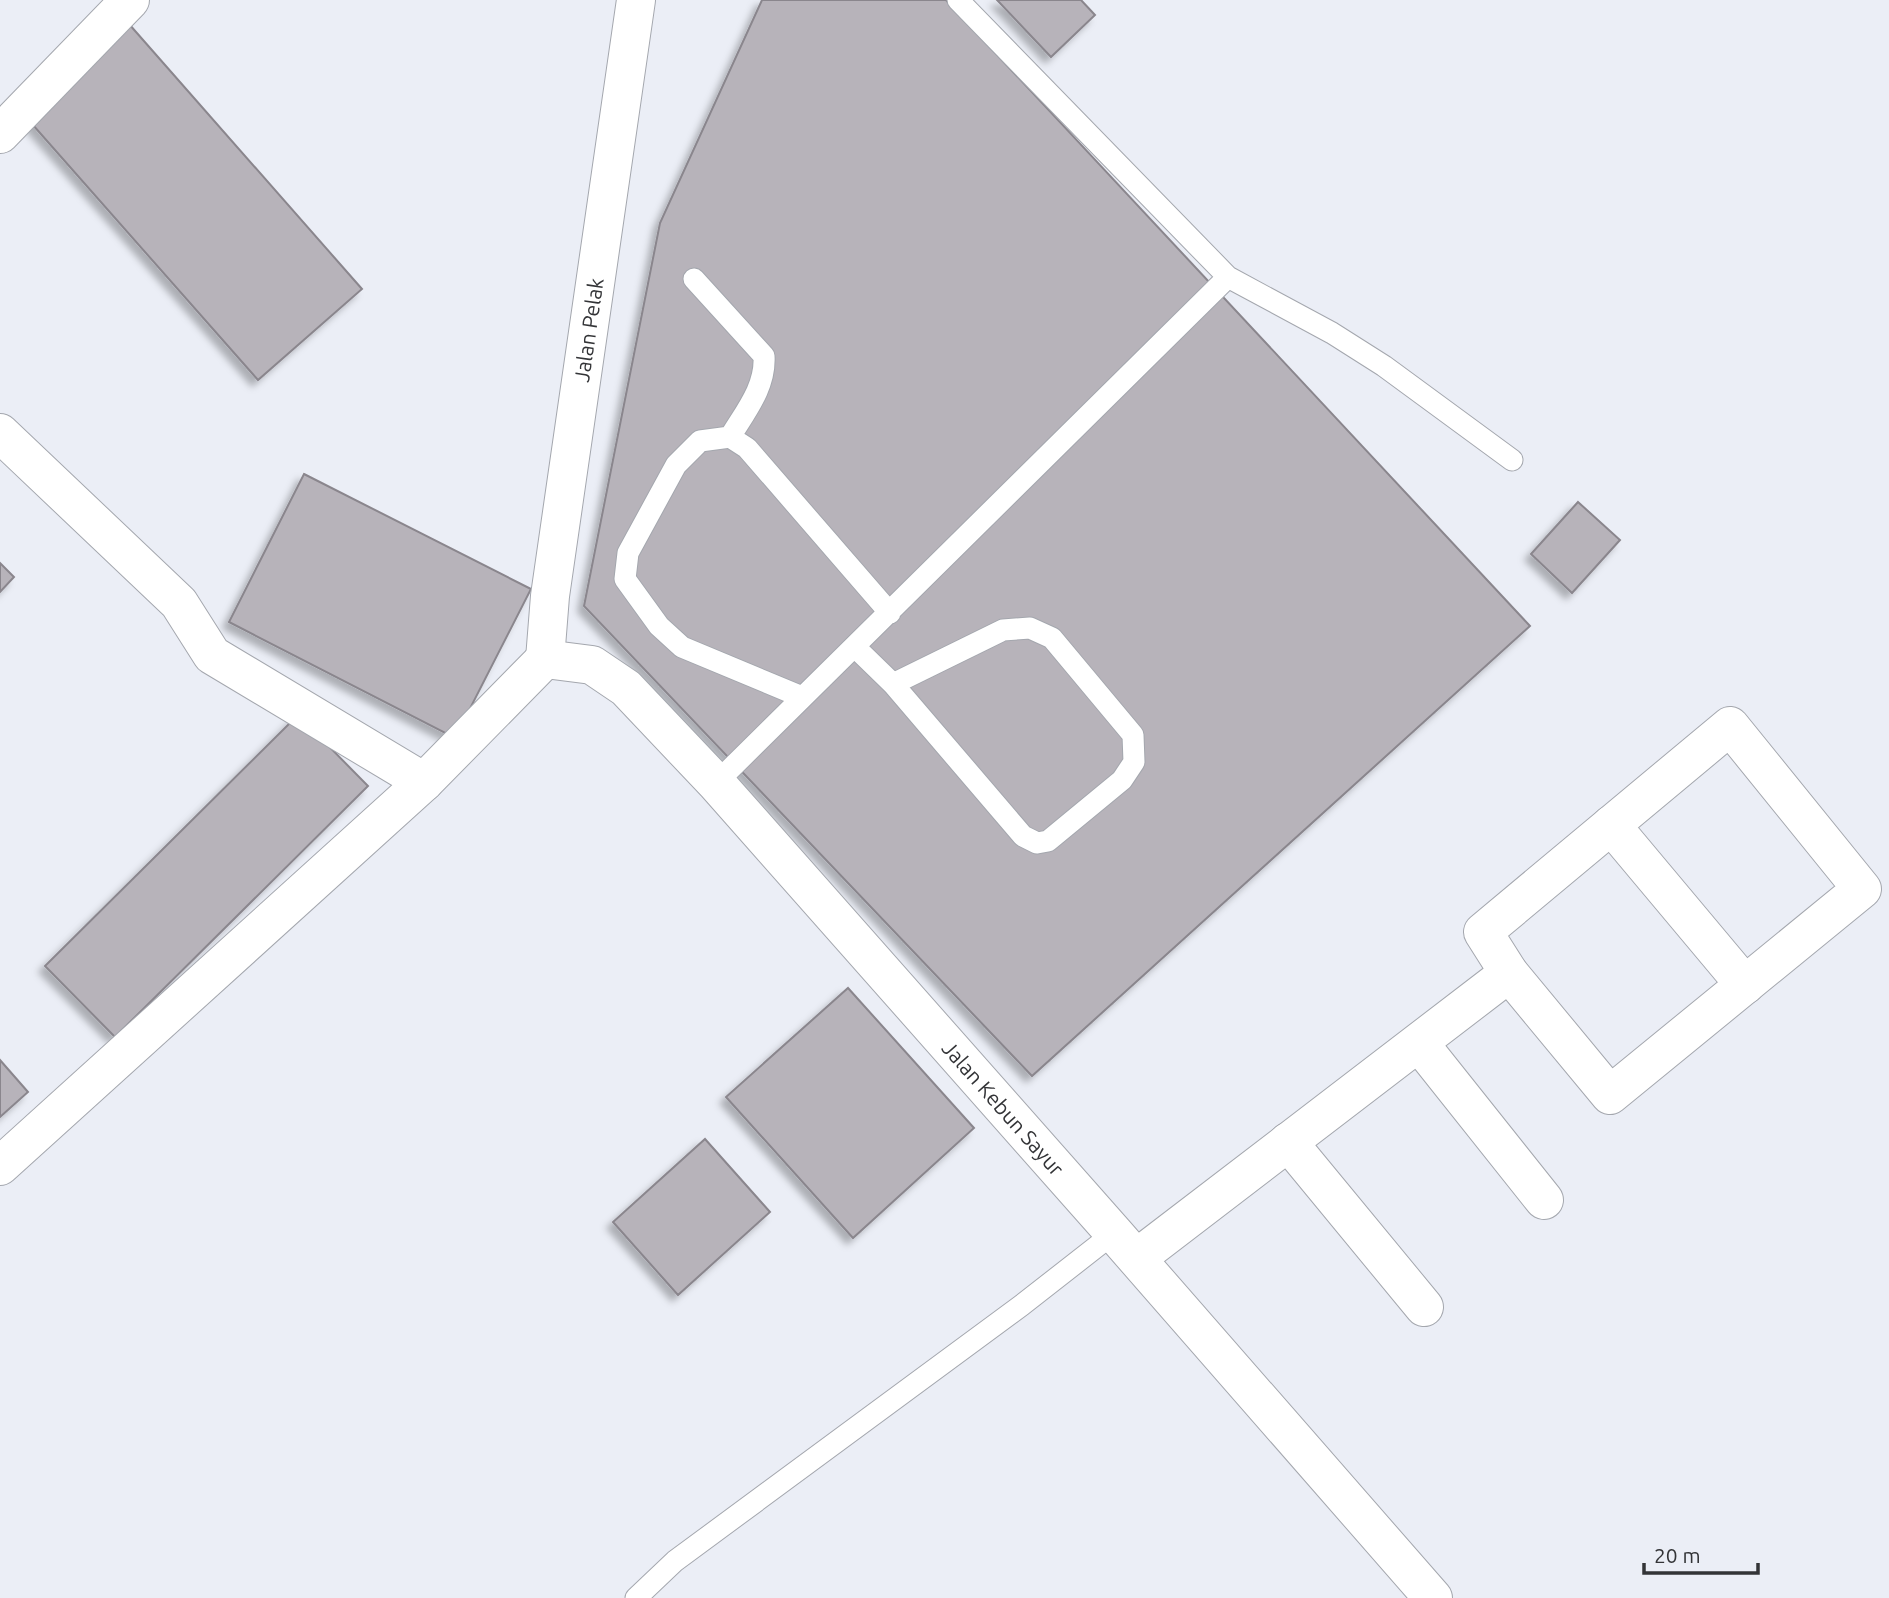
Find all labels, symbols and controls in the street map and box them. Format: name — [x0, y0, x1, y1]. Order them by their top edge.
street label: Jalan Pelak — [569, 276, 608, 384]
street label: Jalan Kebun Sayur — [938, 1036, 1069, 1180]
scale bar — [1644, 1532, 1758, 1576]
text: 20 m — [1654, 1543, 1701, 1567]

